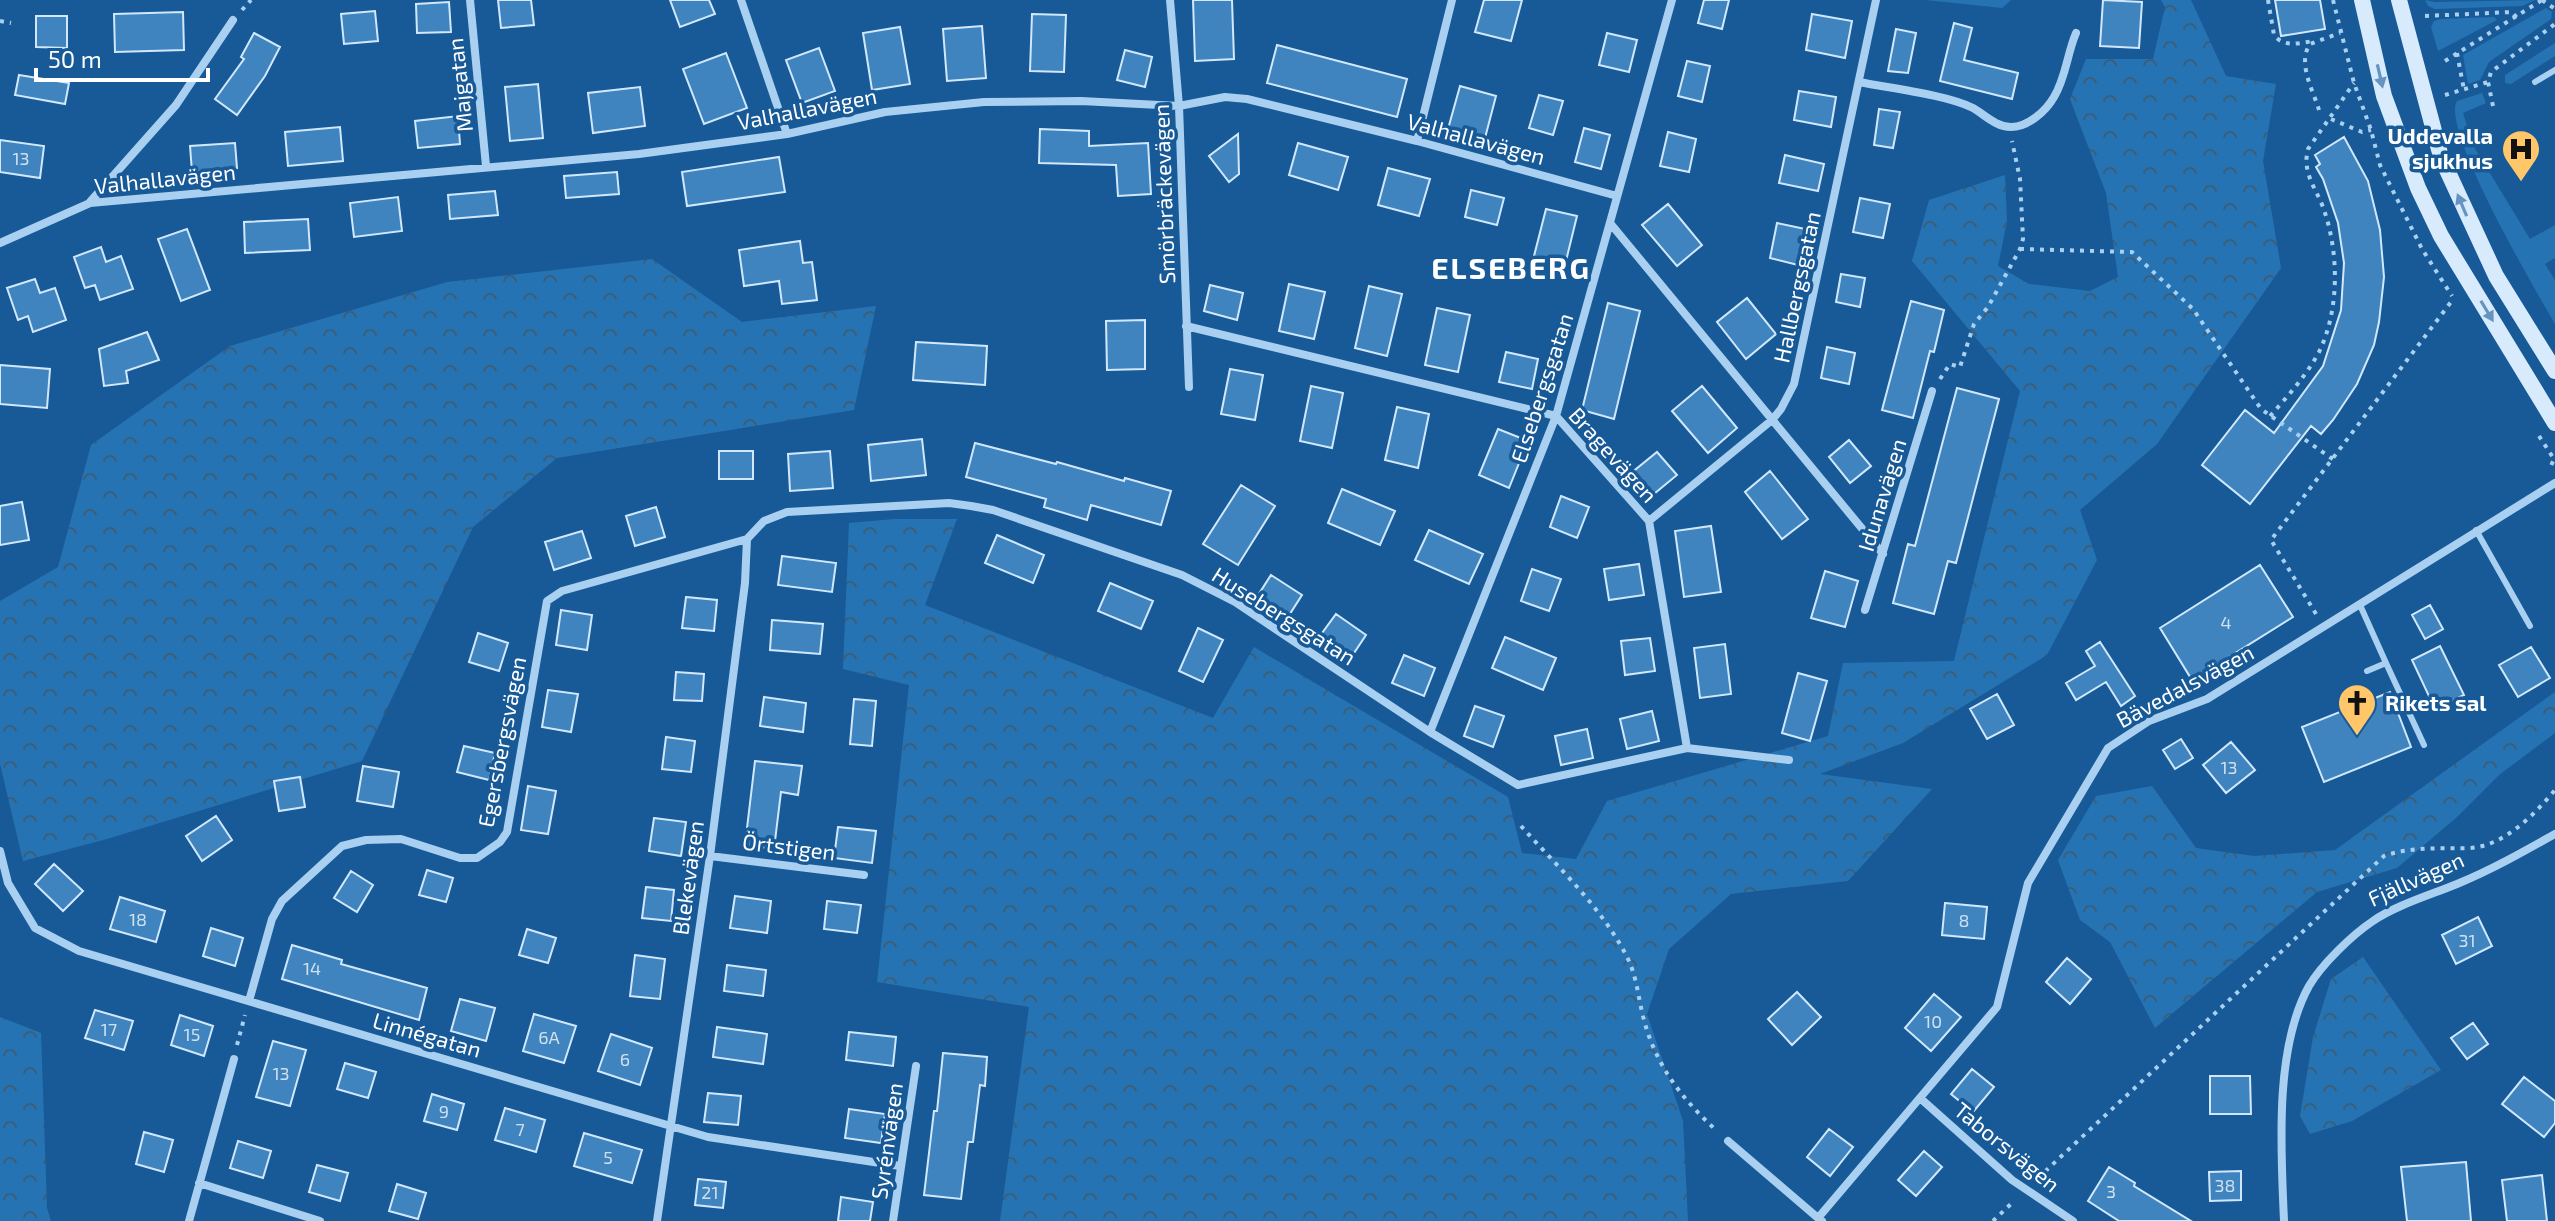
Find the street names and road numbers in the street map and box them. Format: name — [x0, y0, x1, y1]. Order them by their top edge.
street label: Majgatan — [441, 37, 478, 133]
street label: Valhallavägen — [735, 82, 879, 134]
street label: Smörbräckevägen — [1147, 104, 1179, 285]
street label: Valhallavägen — [1404, 107, 1548, 169]
street label: Valhallavägen — [93, 158, 237, 198]
street label: Hallbergsgatan — [1767, 209, 1825, 365]
street label: Elsebergsgatan — [1505, 310, 1577, 466]
street label: Bragevägen — [1564, 401, 1663, 507]
street label: Idunavägen — [1852, 435, 1910, 554]
street label: Husebergsgatan — [1208, 561, 1361, 670]
street label: Bävedalsvägen — [2111, 638, 2258, 732]
street label: Egersbergsvägen — [472, 654, 530, 829]
street label: Blekevägen — [666, 819, 708, 937]
street label: Örtstigen — [741, 827, 837, 865]
street label: Fjällvägen — [2364, 845, 2468, 912]
street label: Linnégatan — [370, 1006, 485, 1062]
street label: Syrénvägen — [865, 1081, 907, 1201]
street label: Taborsvägen — [1950, 1096, 2066, 1197]

